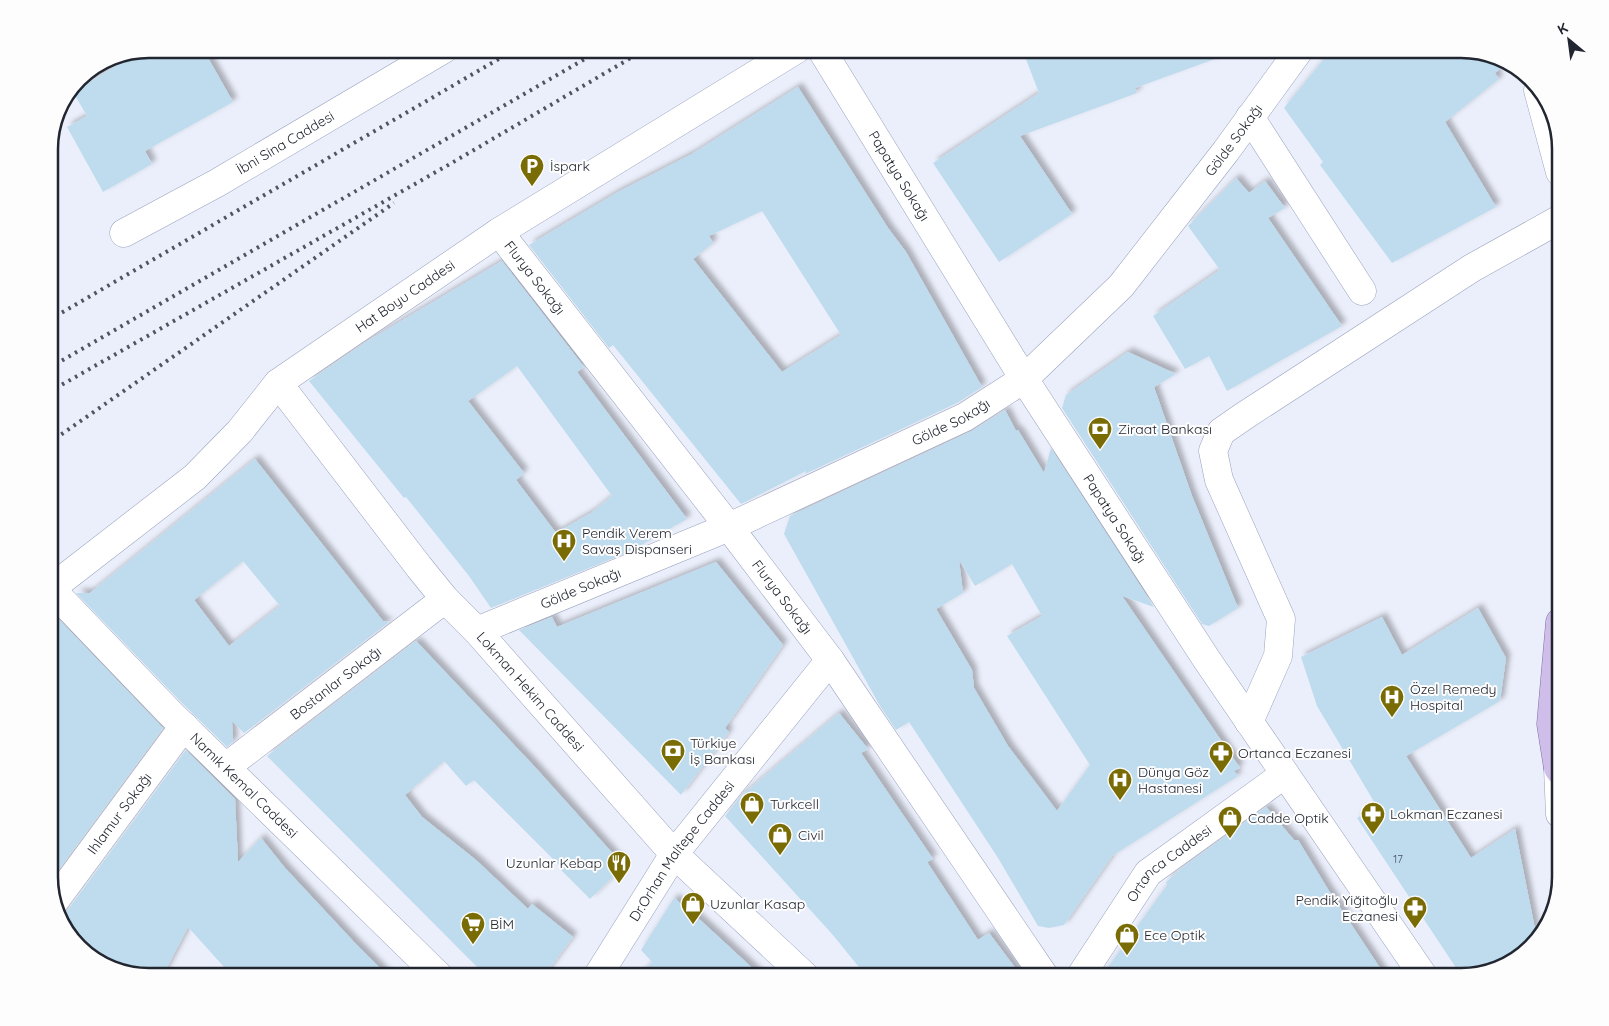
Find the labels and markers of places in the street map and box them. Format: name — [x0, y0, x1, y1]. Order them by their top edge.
parking icon: İspark — [519, 153, 545, 187]
place label: İspark — [550, 157, 590, 175]
bank icon: Ziraat Bankası — [1087, 416, 1113, 450]
place label: Ziraat Bankası — [1118, 420, 1212, 438]
place label: Pendik Verem Savaş Dispanseri — [582, 524, 692, 558]
hospital icon: Pendik Verem Savaş Dispanseri — [551, 528, 577, 562]
place label: Özel Remedy Hospital — [1410, 680, 1497, 714]
hospital icon: Özel Remedy Hospital — [1379, 684, 1405, 718]
place label: Türkiye İş Bankası — [690, 734, 755, 768]
bank icon: Türkiye İş Bankası — [660, 738, 686, 772]
pharmacy icon: Ortanca Eczanesi — [1208, 740, 1234, 774]
place label: Ortanca Eczanesi — [1238, 744, 1351, 762]
place label: Dünya Göz Hastanesi — [1138, 763, 1209, 797]
hospital icon: Dünya Göz Hastanesi — [1107, 767, 1133, 801]
shop icon: Turkcell — [739, 791, 765, 825]
place label: Turkcell — [770, 795, 819, 813]
pharmacy icon: Lokman Eczanesi — [1360, 801, 1386, 835]
shop icon: Cadde Optik — [1217, 805, 1243, 839]
place label: Lokman Eczanesi — [1390, 805, 1502, 823]
place label: Cadde Optik — [1248, 809, 1329, 827]
shop icon: Civil — [767, 822, 793, 856]
place label: Civil — [798, 826, 824, 844]
restaurant icon: Uzunlar Kebap — [606, 850, 632, 884]
place label: Uzunlar Kebap — [506, 854, 602, 872]
shop icon: Uzunlar Kasap — [680, 891, 706, 925]
place label: Pendik Yiğitoğlu Eczanesi — [1295, 891, 1398, 925]
place label: Uzunlar Kasap — [710, 895, 805, 913]
pharmacy icon: Pendik Yiğitoğlu Eczanesi — [1402, 895, 1428, 929]
supermarket icon: BİM — [460, 911, 486, 945]
place label: BİM — [490, 915, 514, 933]
shop icon: Ece Optik — [1114, 922, 1140, 956]
place label: Ece Optik — [1144, 926, 1205, 944]

